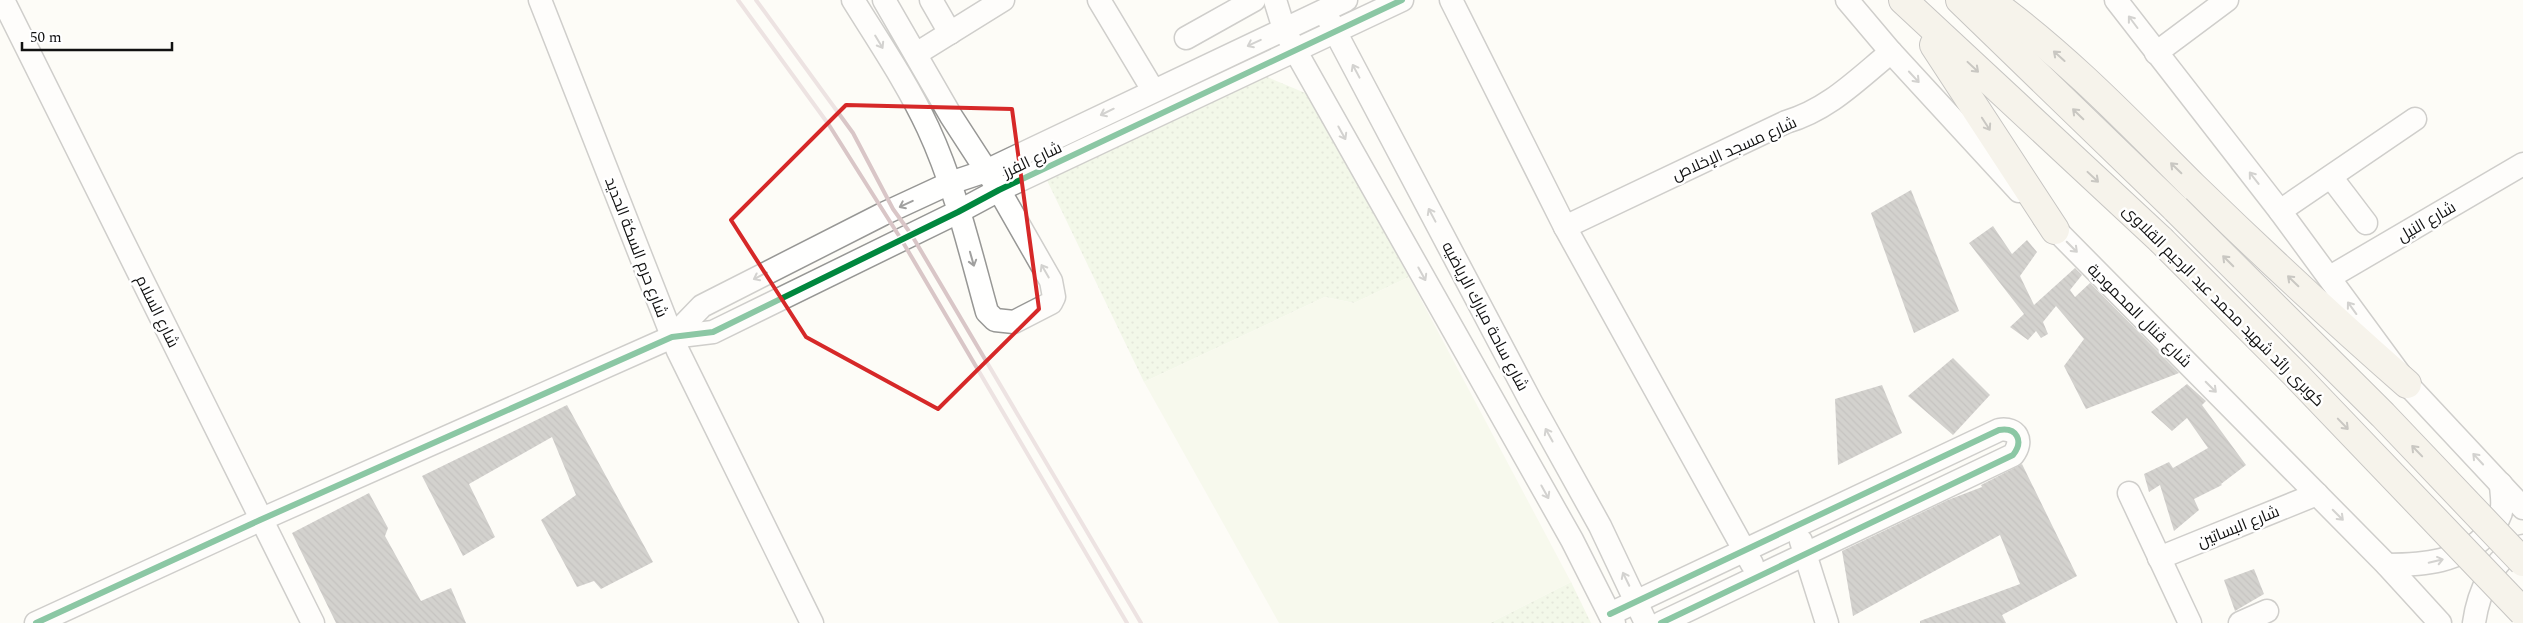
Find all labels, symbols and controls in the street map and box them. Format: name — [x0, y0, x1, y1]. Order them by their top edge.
one-way arrow — [2128, 15, 2138, 29]
scale bar — [22, 20, 172, 52]
text: 50 m — [30, 26, 62, 49]
one-way arrow — [874, 34, 884, 48]
one-way arrow — [1247, 38, 1262, 48]
one-way arrow — [2053, 50, 2066, 62]
one-way arrow — [1967, 61, 1980, 73]
one-way arrow — [1351, 64, 1360, 79]
one-way arrow — [1908, 70, 1919, 83]
one-way arrow — [1100, 108, 1115, 117]
one-way arrow — [2072, 108, 2085, 120]
street label: شارع مسجد الإخلاص — [1668, 111, 1801, 187]
one-way arrow — [1981, 117, 1991, 131]
one-way arrow — [1337, 125, 1347, 140]
street label: شارع الفرز — [998, 136, 1066, 185]
one-way arrow — [2170, 162, 2182, 175]
one-way arrow — [2087, 171, 2100, 182]
one-way arrow — [2249, 172, 2260, 185]
street label: شارع حرم السكة الحديد — [598, 174, 674, 321]
street label: شارع النيل — [2393, 195, 2460, 248]
one-way arrow — [898, 199, 913, 209]
street label: كوبرى رائد شهيد محمد عبد الرحيم القلاوى — [2117, 199, 2330, 412]
one-way arrow — [1427, 207, 1437, 222]
street label: شارع ساحة مبارك الرياضيه — [1435, 237, 1535, 396]
one-way arrow — [2066, 241, 2078, 253]
one-way arrow — [967, 250, 977, 266]
one-way arrow — [2222, 255, 2235, 267]
street label: شارع قنال المحمودية — [2082, 258, 2197, 373]
one-way arrow — [1040, 263, 1050, 278]
one-way arrow — [1417, 267, 1427, 281]
street label: شارع السلام — [129, 271, 185, 352]
one-way arrow — [753, 272, 768, 281]
one-way arrow — [2287, 275, 2299, 287]
one-way arrow — [2347, 301, 2357, 315]
one-way arrow — [2205, 381, 2217, 393]
one-way arrow — [2336, 417, 2348, 429]
one-way arrow — [1544, 429, 1554, 443]
one-way arrow — [2411, 444, 2423, 457]
one-way arrow — [2472, 453, 2484, 466]
one-way arrow — [1540, 484, 1550, 499]
street label: شارع البساتين — [2194, 499, 2283, 554]
one-way arrow — [2331, 509, 2344, 521]
one-way arrow — [2427, 556, 2443, 565]
one-way arrow — [1620, 572, 1630, 587]

